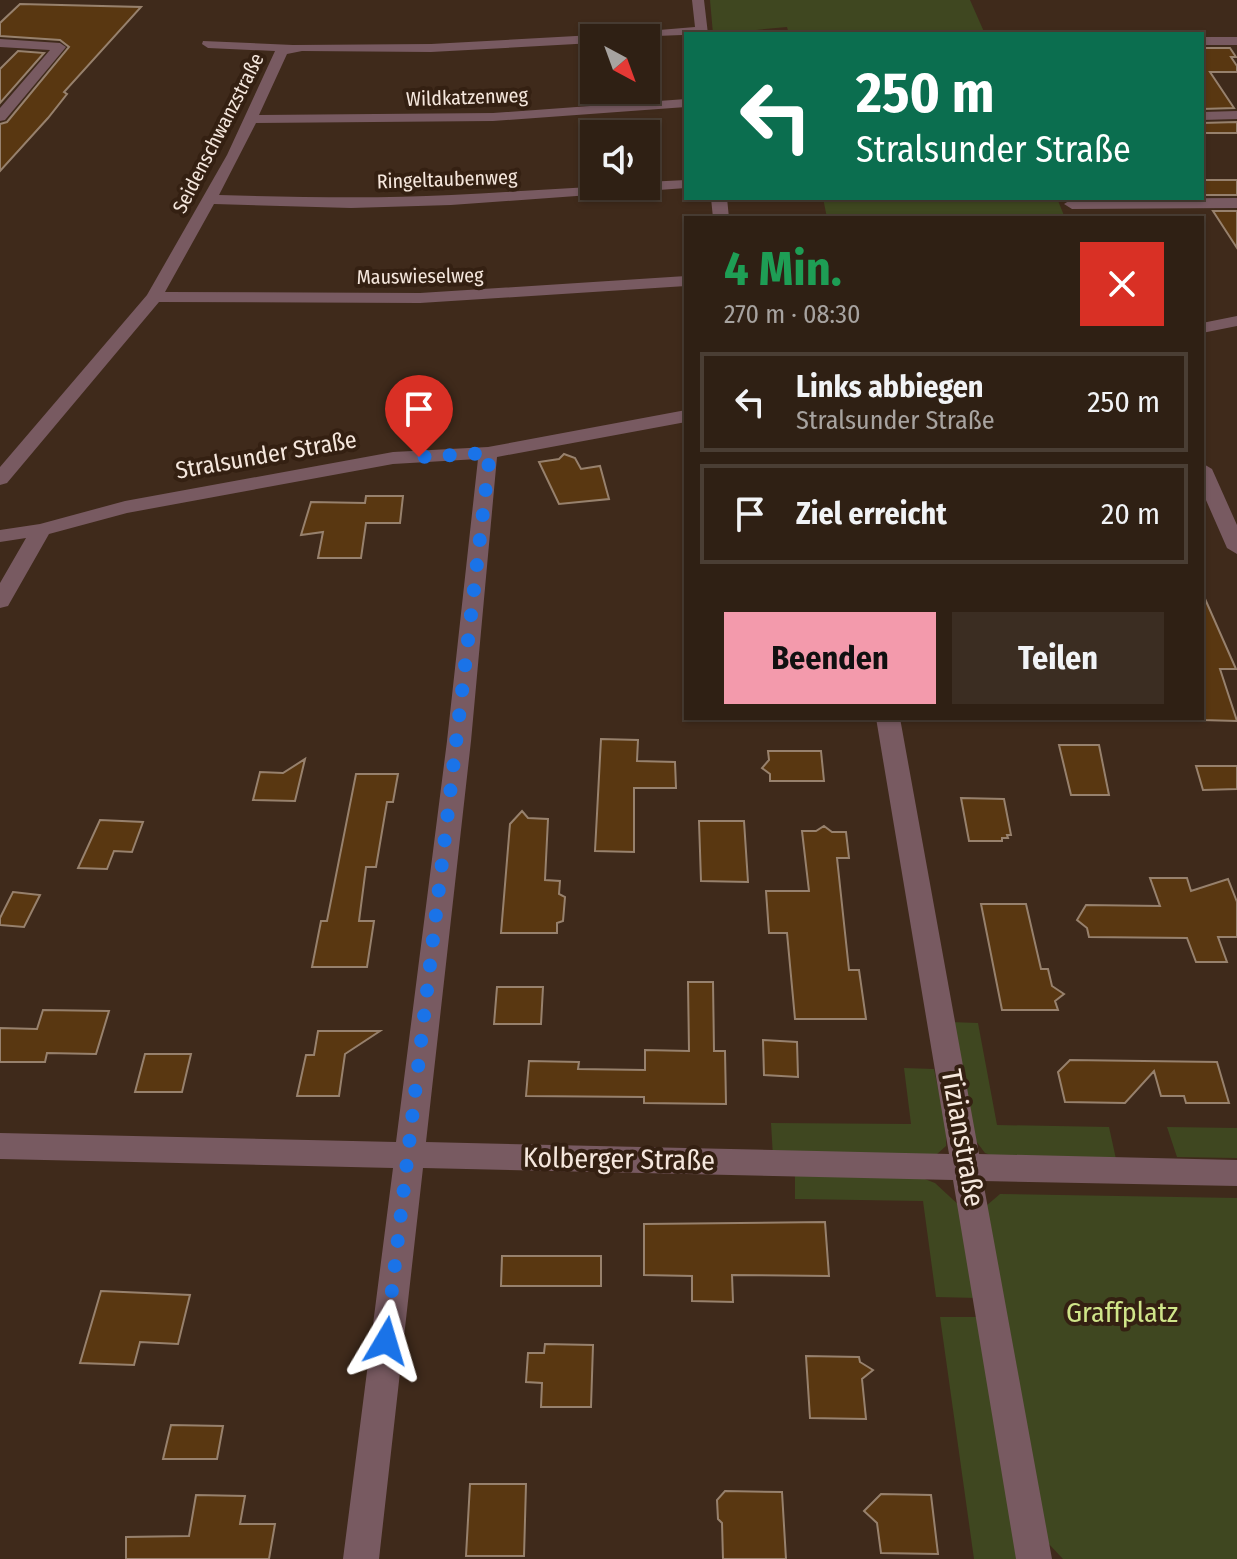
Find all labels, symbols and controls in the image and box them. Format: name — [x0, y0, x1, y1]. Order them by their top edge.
north arrow — [580, 24, 660, 104]
map controls — [580, 24, 660, 200]
street label: Seidenschwanzstraße — [167, 49, 269, 217]
text: 250 m — [856, 60, 994, 127]
icon: left — [724, 64, 828, 168]
street label: Wildkatzenweg — [406, 83, 529, 111]
button: sound — [580, 120, 660, 200]
text: Stralsunder Straße — [856, 128, 1131, 172]
street label: Ringeltaubenweg — [376, 165, 518, 193]
text: 4 Min. — [724, 240, 842, 298]
button: close — [1080, 242, 1164, 326]
street label: Mauswieselweg — [356, 263, 484, 289]
text: 270 m · 08:30 — [724, 299, 860, 330]
text: Links abbiegen — [796, 369, 984, 405]
pin — [385, 375, 453, 457]
icon: left — [728, 380, 772, 424]
text: 250 m — [1087, 384, 1160, 420]
icon: arrive — [397, 387, 441, 431]
text: Stralsunder Straße — [796, 405, 995, 436]
street label: Stralsunder Straße — [173, 425, 359, 485]
icon: arrive — [728, 492, 772, 536]
text: Ziel erreicht — [796, 496, 947, 532]
text: 20 m — [1101, 496, 1160, 532]
button: Beenden — [724, 612, 936, 704]
button: Teilen — [952, 612, 1164, 704]
street label: Tizianstraße — [935, 1067, 991, 1209]
street label: Kolberger Straße — [523, 1141, 715, 1177]
park label: Graffplatz — [1066, 1296, 1178, 1329]
position arrow — [344, 1299, 428, 1383]

